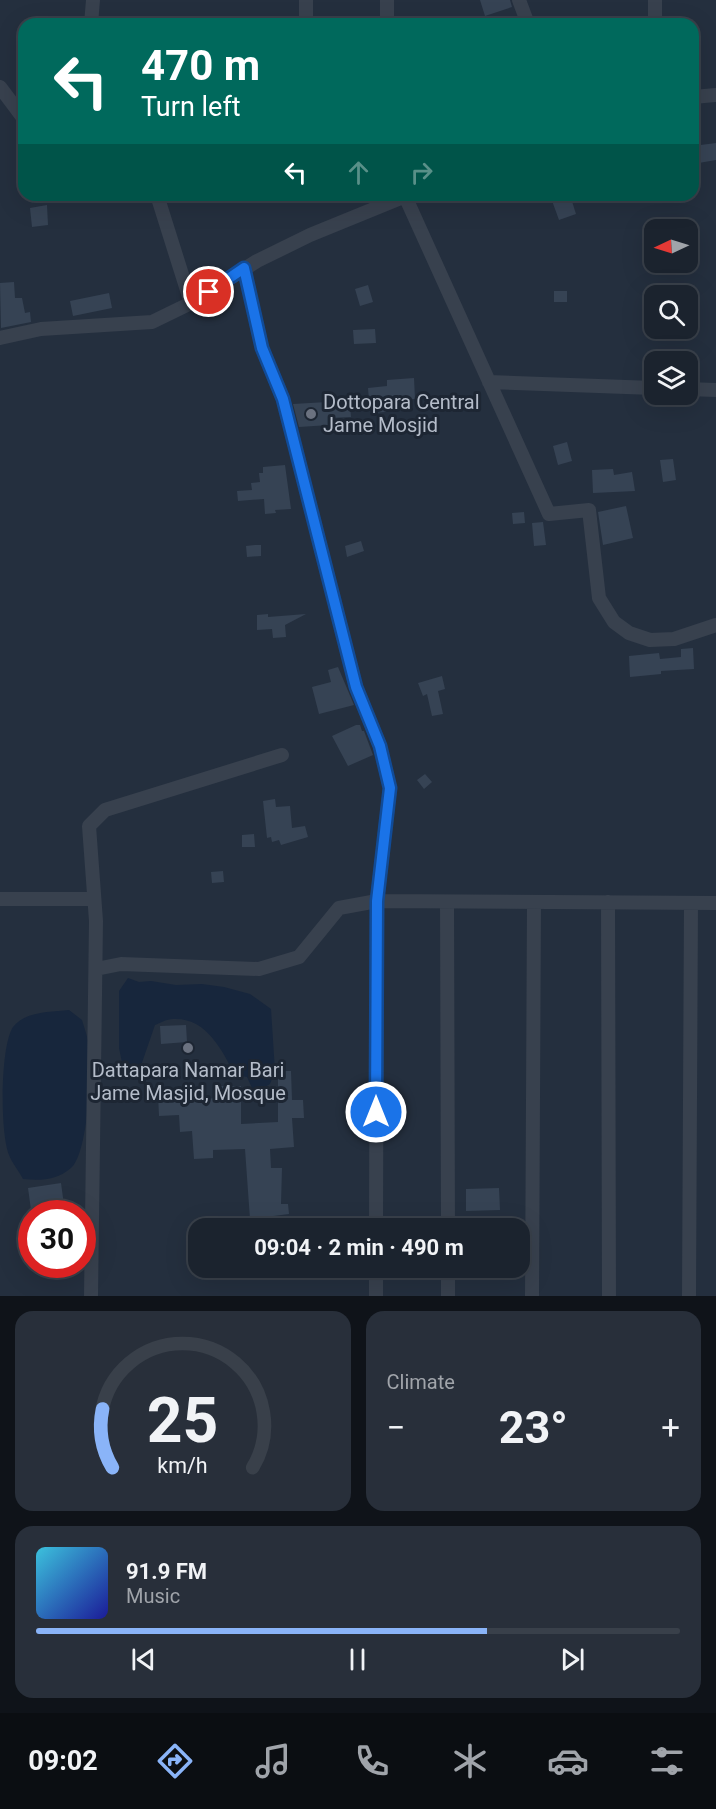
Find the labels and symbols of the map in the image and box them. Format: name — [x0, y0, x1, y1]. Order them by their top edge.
north arrow — [644, 219, 698, 273]
pin — [183, 266, 234, 317]
place label: Dottopara Central Jame Mosjid — [323, 390, 480, 437]
marker: Dottopara Central Jame Mosjid — [304, 407, 318, 421]
marker: Dattapara Namar Bari Jame Masjid, Mosque — [181, 1041, 195, 1055]
place label: Dattapara Namar Bari Jame Masjid, Mosque — [90, 1058, 286, 1105]
position arrow — [344, 1080, 408, 1144]
speed limit sign: 30 — [18, 1200, 96, 1278]

